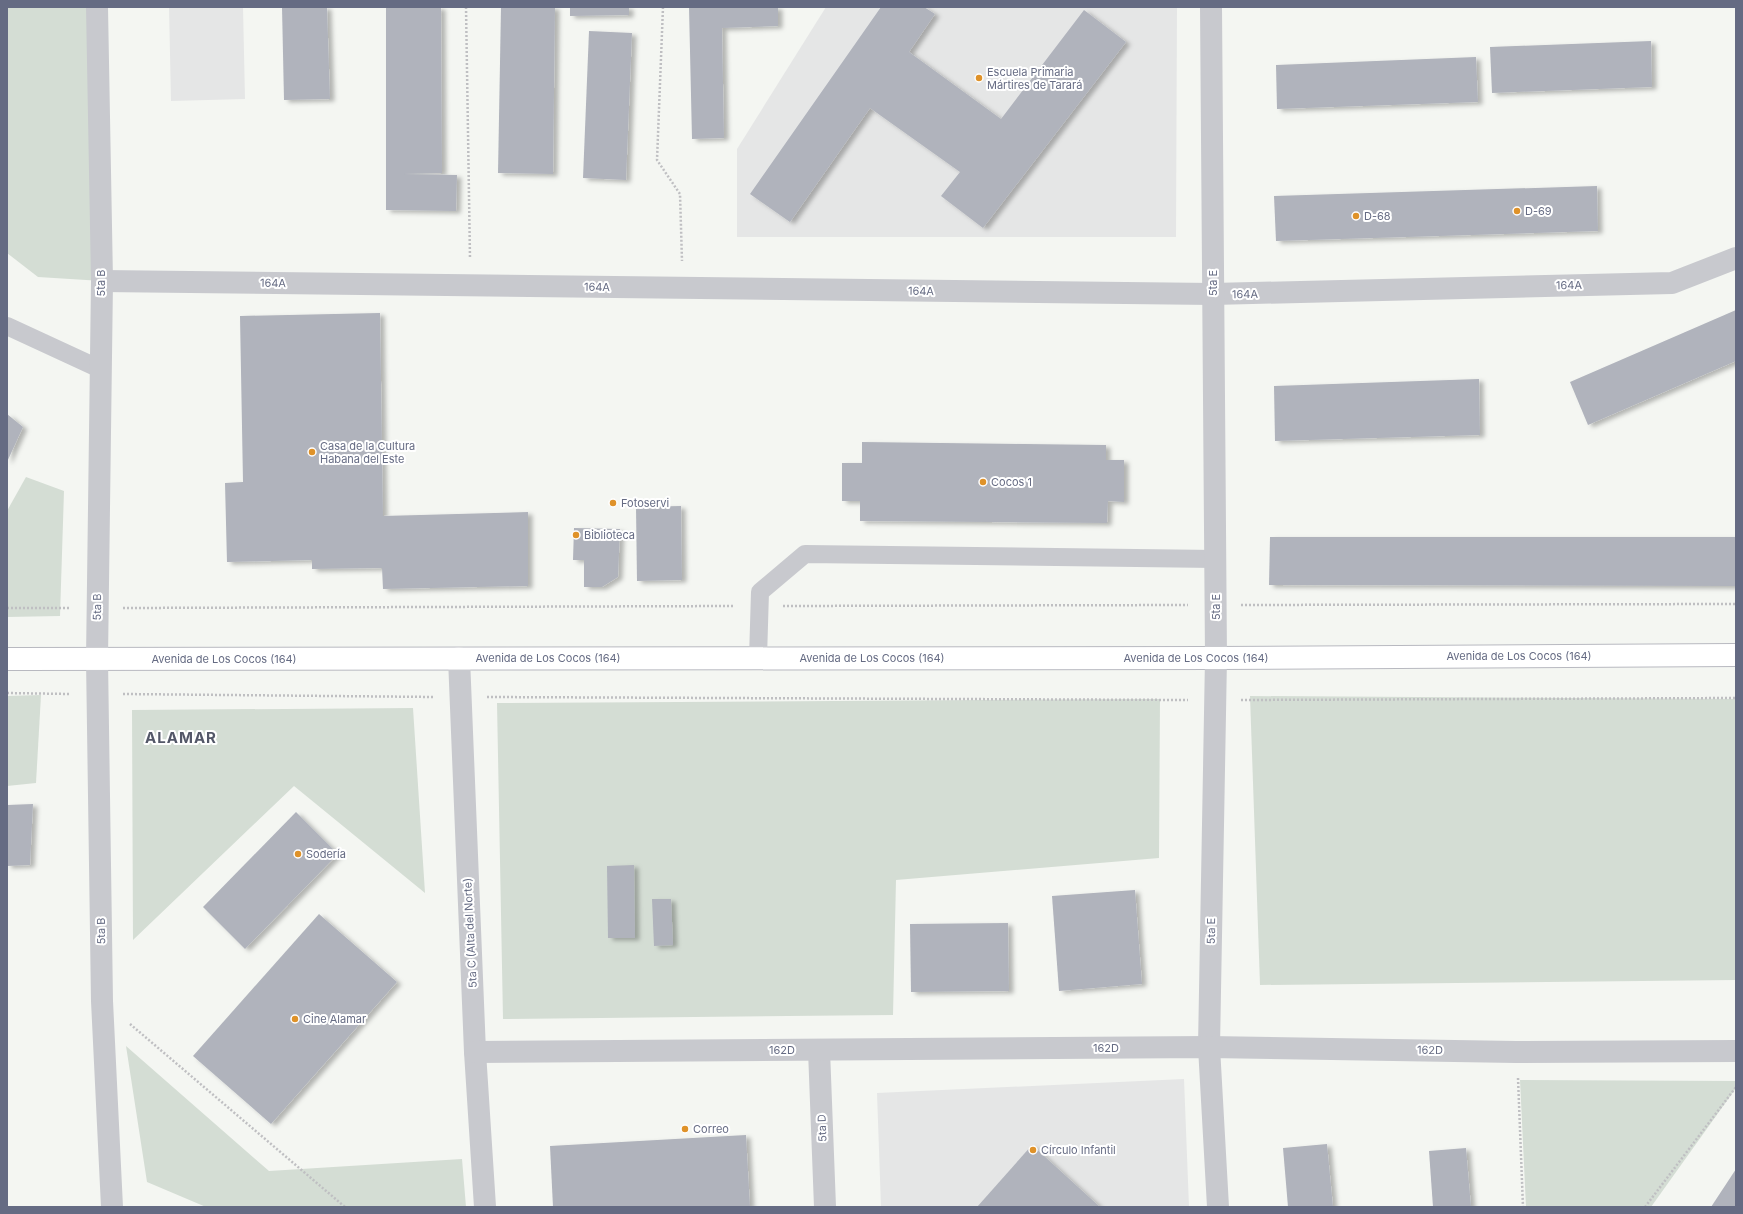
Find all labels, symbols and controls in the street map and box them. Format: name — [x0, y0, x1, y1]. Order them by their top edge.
place label: Escuela Primaria Mártires de Tarará — [987, 65, 1082, 92]
marker: Escuela Primaria Mártires de Tarará — [974, 73, 984, 83]
place label: D-69 — [1525, 204, 1552, 218]
marker: D-69 — [1512, 206, 1522, 216]
place label: D-68 — [1364, 209, 1391, 223]
marker: D-68 — [1351, 211, 1361, 221]
street label: 5ta B — [94, 270, 108, 296]
street label: 5ta E — [1206, 270, 1220, 296]
street label: 164A — [260, 276, 287, 290]
street label: 164A — [1556, 278, 1583, 292]
street label: 164A — [584, 280, 611, 294]
street label: 164A — [908, 284, 935, 298]
street label: 164A — [1232, 287, 1259, 301]
place label: Casa de la Cultura Habana del Este — [320, 439, 415, 466]
marker: Casa de la Cultura Habana del Este — [307, 447, 317, 457]
place label: Cocos 1 — [991, 475, 1032, 489]
marker: Cocos 1 — [978, 477, 988, 487]
place label: Fotoservi — [621, 496, 669, 510]
marker: Fotoservi — [608, 498, 618, 508]
place label: Biblioteca — [584, 528, 635, 542]
marker: Biblioteca — [571, 530, 581, 540]
street label: 5ta B — [90, 593, 104, 621]
street label: 5ta E — [1209, 594, 1223, 620]
street label: Avenida de Los Cocos (164) — [1446, 649, 1592, 663]
street label: Avenida de Los Cocos (164) — [475, 651, 621, 665]
street label: Avenida de Los Cocos (164) — [799, 651, 945, 665]
street label: Avenida de Los Cocos (164) — [1123, 651, 1269, 665]
street label: Avenida de Los Cocos (164) — [151, 652, 297, 666]
district label: ALAMAR — [145, 728, 217, 747]
place label: Sodería — [306, 847, 346, 861]
marker: Sodería — [293, 849, 303, 859]
street label: 5ta C (Alta del Norte) — [460, 878, 480, 988]
street label: 5ta B — [94, 917, 108, 945]
street label: 5ta E — [1204, 918, 1218, 944]
place label: Cine Alamar — [303, 1012, 366, 1026]
marker: Cine Alamar — [290, 1014, 300, 1024]
street label: 162D — [1093, 1041, 1119, 1055]
street label: 162D — [769, 1043, 795, 1057]
street label: 162D — [1417, 1043, 1443, 1057]
street label: 5ta D — [815, 1114, 829, 1142]
place label: Correo — [693, 1122, 729, 1136]
marker: Correo — [680, 1124, 690, 1134]
place label: Círculo Infantil — [1041, 1143, 1116, 1157]
marker: Círculo Infantil — [1028, 1145, 1038, 1155]

